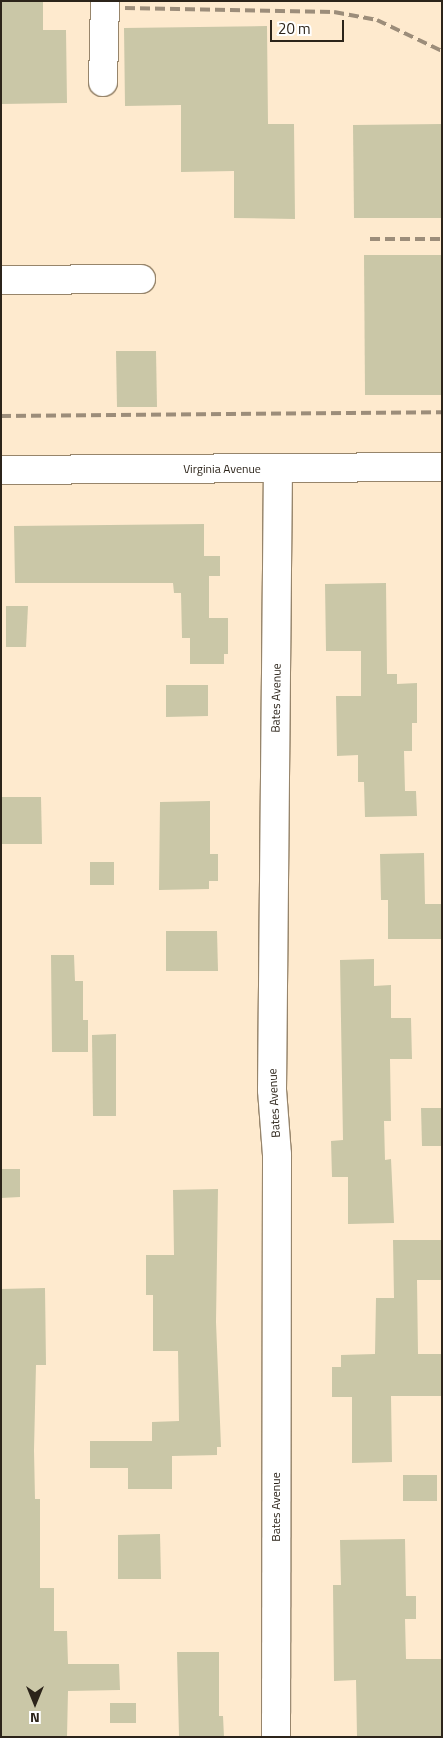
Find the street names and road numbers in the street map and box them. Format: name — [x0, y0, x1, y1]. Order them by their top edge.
street label: Virginia Avenue — [183, 462, 261, 476]
street label: Bates Avenue — [268, 663, 284, 733]
street label: Bates Avenue — [265, 1068, 283, 1138]
street label: Bates Avenue — [269, 1472, 283, 1542]

